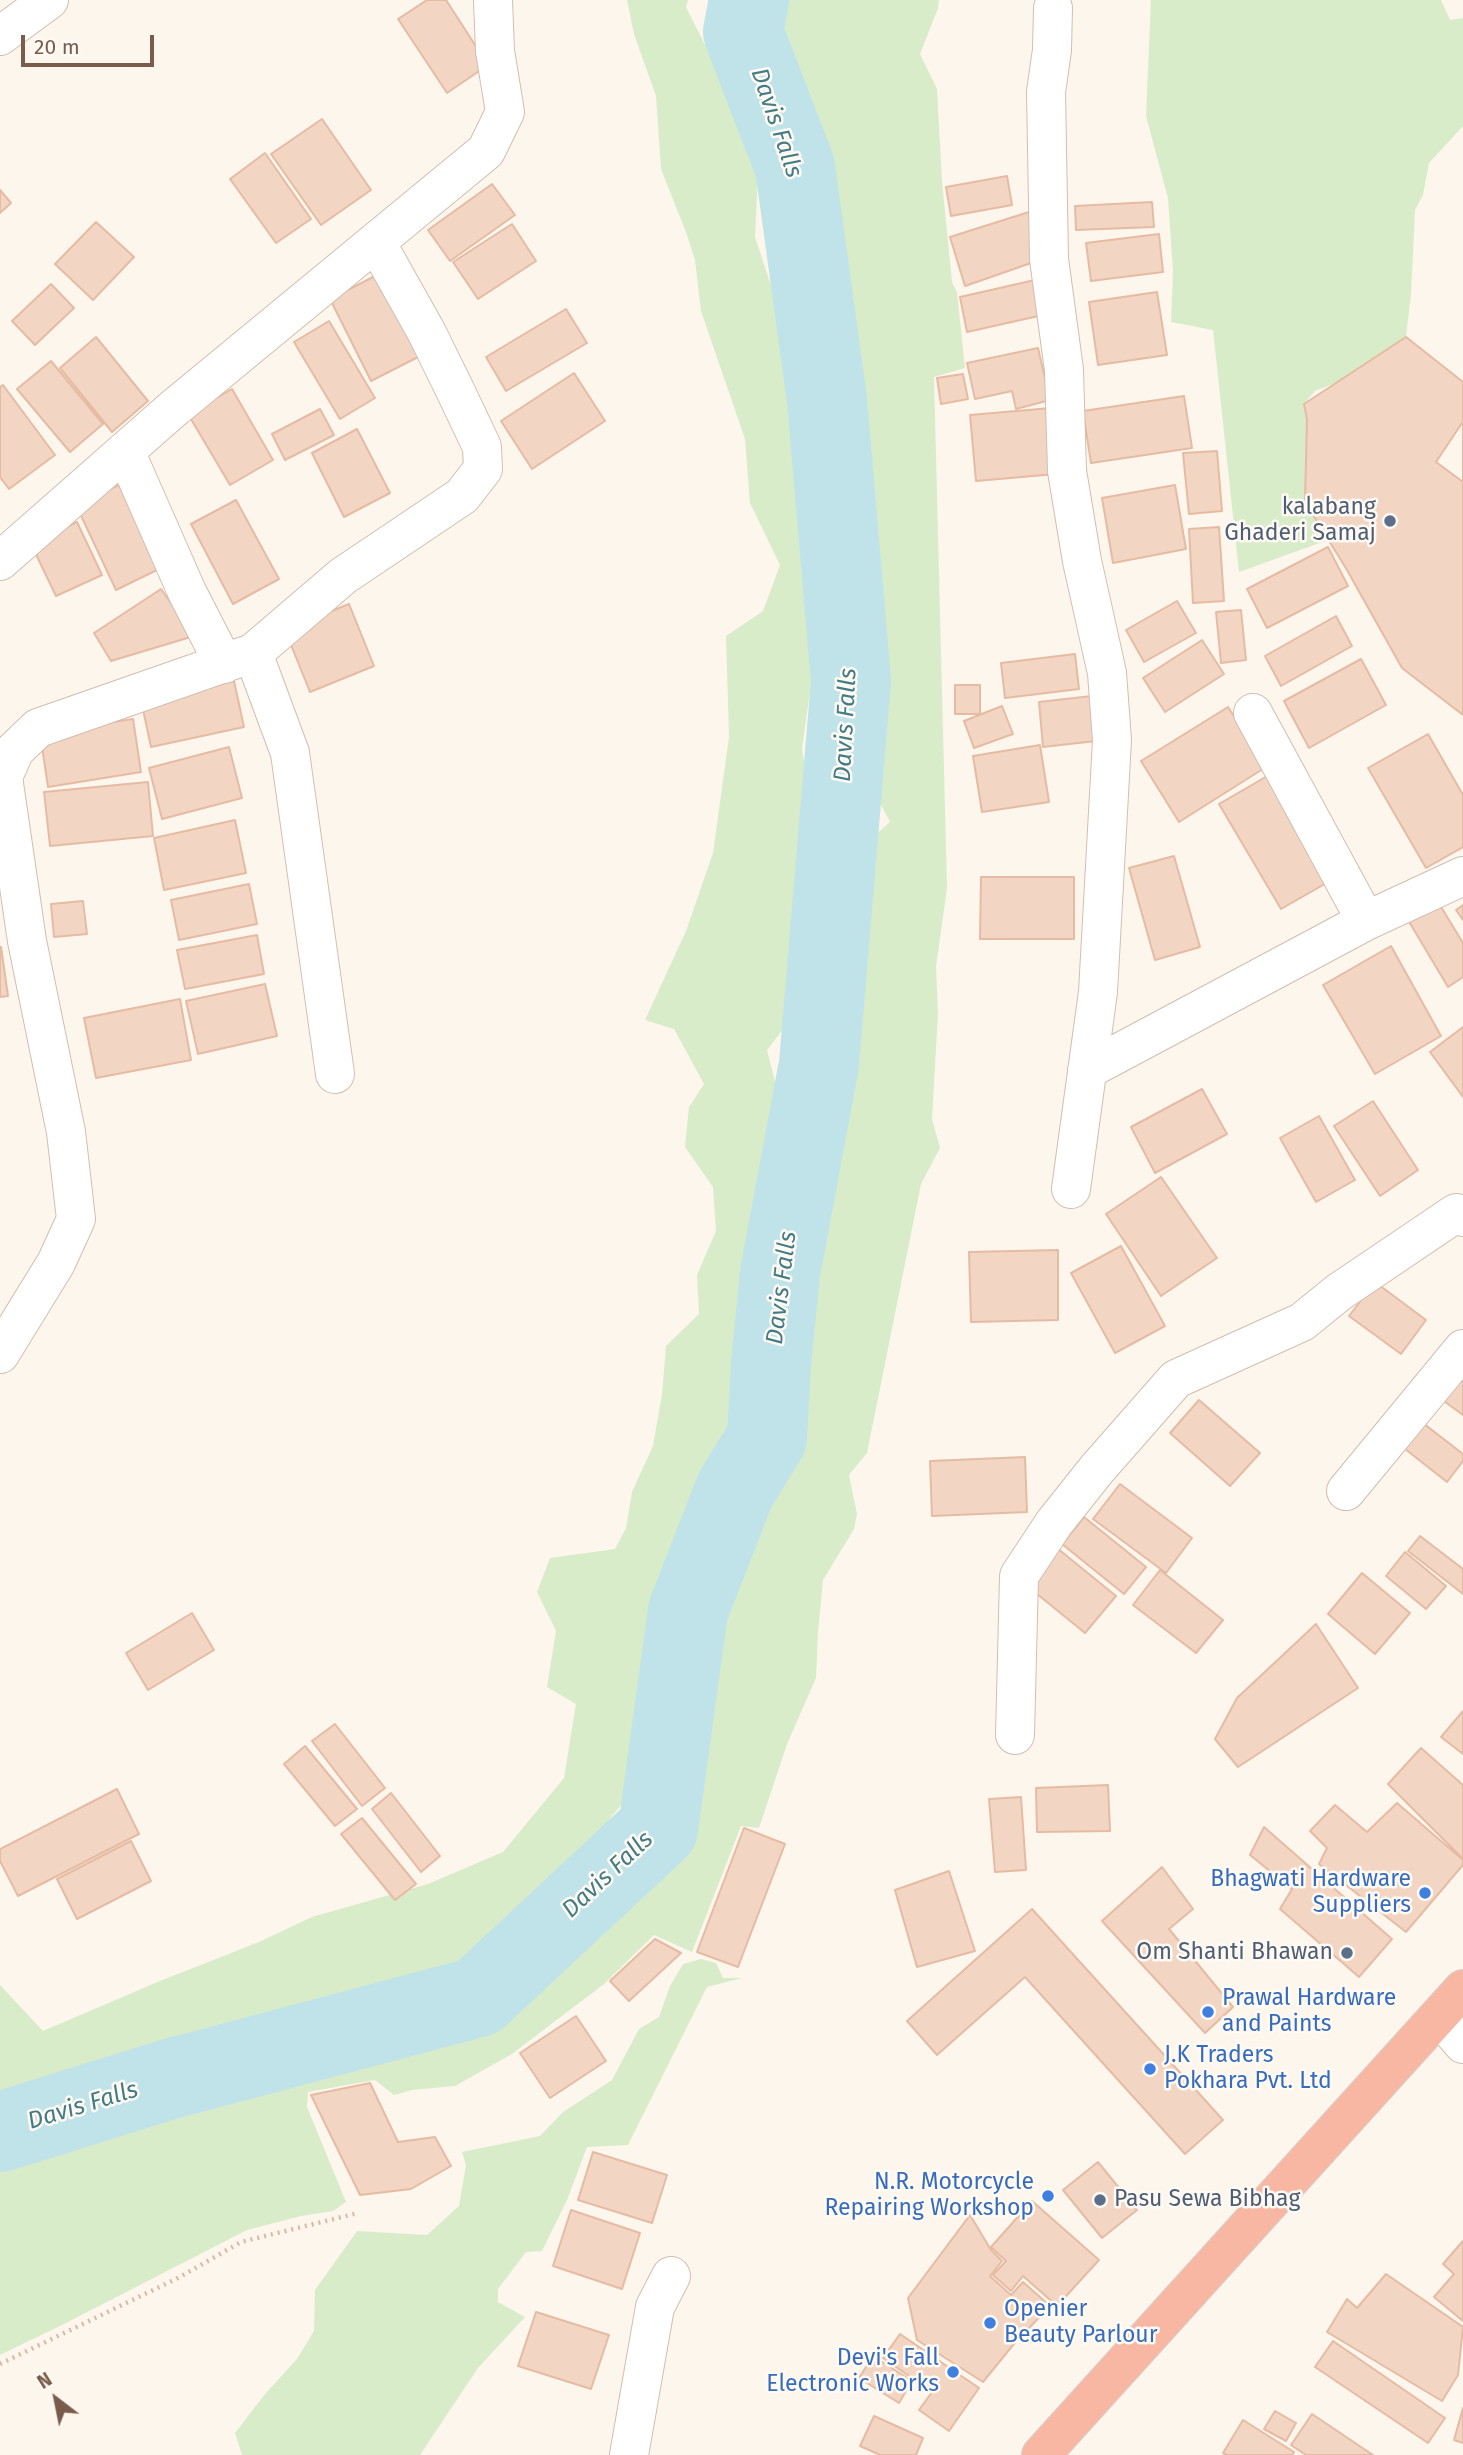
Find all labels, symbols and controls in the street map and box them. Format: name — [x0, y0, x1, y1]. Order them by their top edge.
scale bar — [24, 21, 158, 65]
text: 20 m — [34, 34, 80, 60]
water label: Davis Falls — [744, 64, 808, 182]
place label: kalabang Ghaderi Samaj — [1224, 494, 1376, 548]
marker: kalabang Ghaderi Samaj — [1382, 513, 1398, 529]
water label: Davis Falls — [829, 667, 863, 783]
water label: Davis Falls — [761, 1230, 803, 1346]
water label: Davis Falls — [557, 1826, 659, 1924]
place label: Bhagwati Hardware Suppliers — [1210, 1866, 1411, 1920]
marker: Bhagwati Hardware Suppliers — [1417, 1885, 1433, 1901]
place label: Om Shanti Bhawan — [1136, 1939, 1333, 1967]
marker: Om Shanti Bhawan — [1339, 1945, 1355, 1961]
place label: Prawal Hardware and Paints — [1222, 1985, 1396, 2039]
marker: Prawal Hardware and Paints — [1200, 2004, 1216, 2020]
place label: J.K Traders Pokhara Pvt. Ltd — [1164, 2042, 1332, 2096]
marker: J.K Traders Pokhara Pvt. Ltd — [1142, 2061, 1158, 2077]
water label: Davis Falls — [24, 2076, 142, 2136]
place label: N.R. Motorcycle Repairing Workshop — [825, 2169, 1034, 2223]
place label: Pasu Sewa Bibhag — [1114, 2186, 1300, 2214]
marker: N.R. Motorcycle Repairing Workshop — [1040, 2188, 1056, 2204]
marker: Pasu Sewa Bibhag — [1092, 2192, 1108, 2208]
place label: Openier Beauty Parlour — [1004, 2296, 1158, 2350]
marker: Openier Beauty Parlour — [982, 2315, 998, 2331]
place label: Devi's Fall Electronic Works — [766, 2345, 939, 2399]
north arrow — [21, 2364, 91, 2434]
marker: Devi's Fall Electronic Works — [945, 2364, 961, 2380]
text: N — [33, 2368, 56, 2394]

